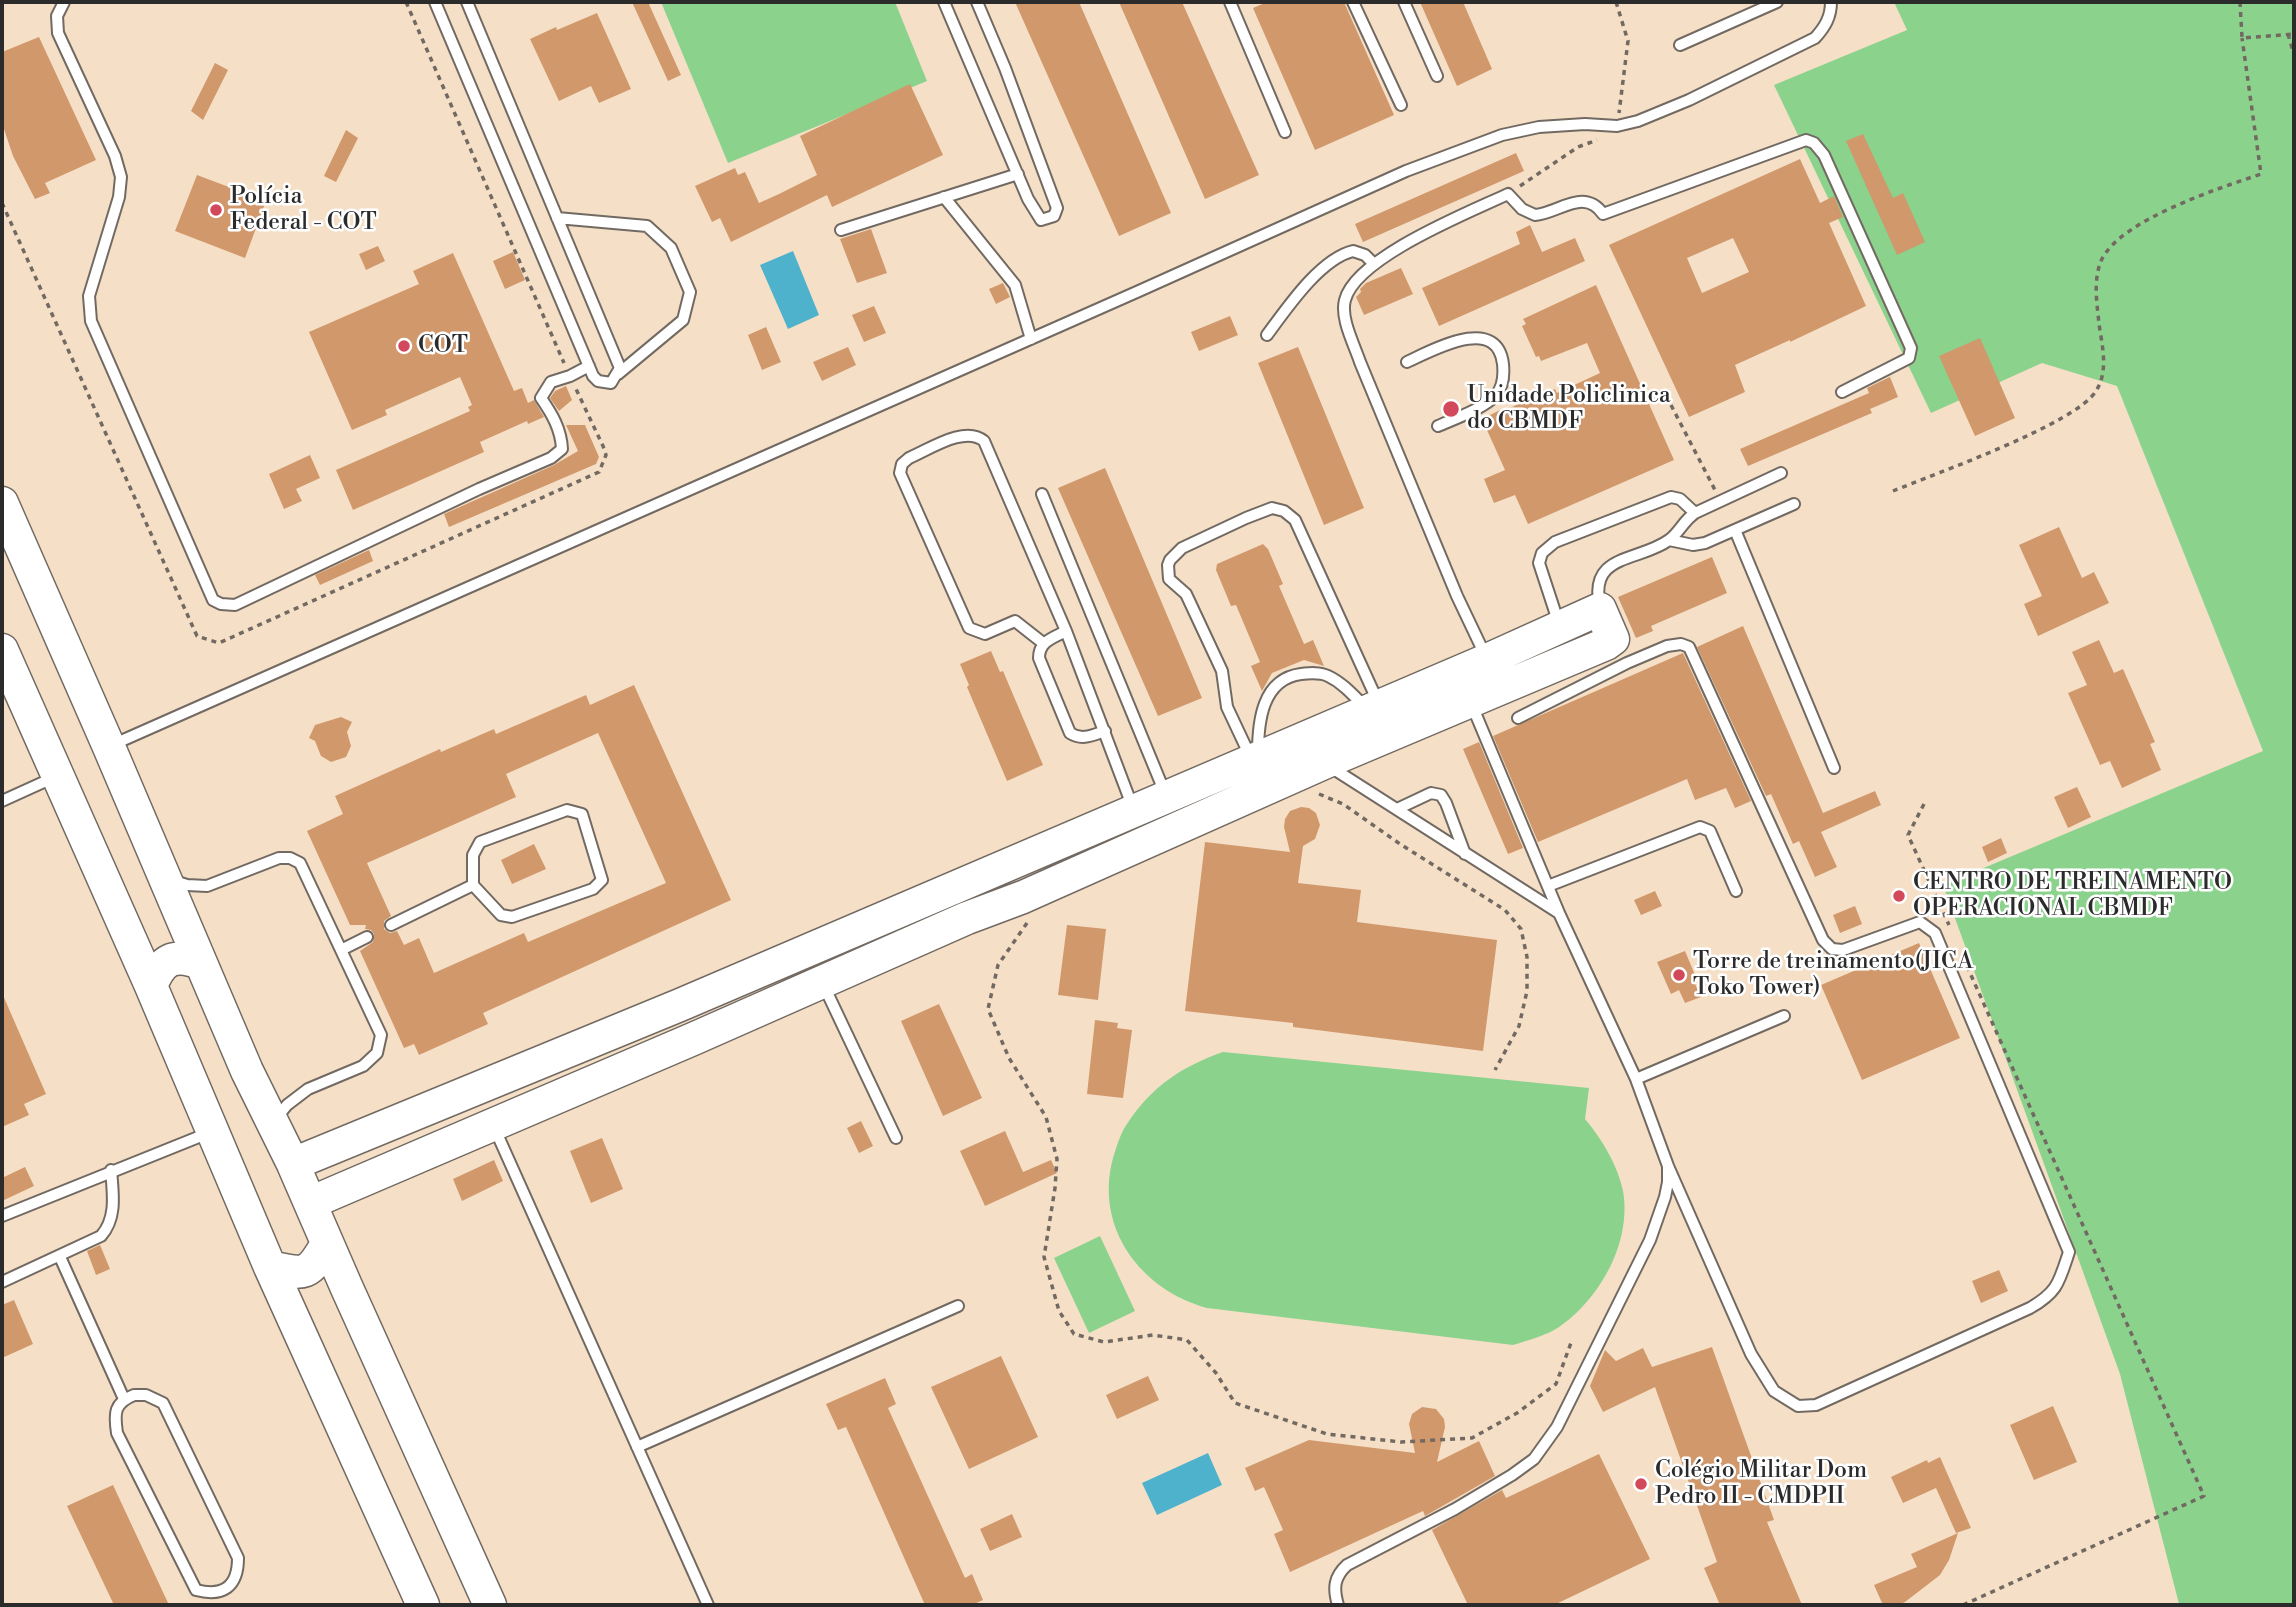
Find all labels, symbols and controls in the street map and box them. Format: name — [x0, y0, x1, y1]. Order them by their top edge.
place label: Polícia Federal - COT — [230, 183, 377, 237]
marker: Polícia Federal - COT — [208, 202, 224, 218]
place label: COT — [418, 332, 468, 360]
marker: COT — [396, 338, 412, 354]
place label: Unidade Policlinica do CBMDF — [1467, 382, 1671, 436]
marker: Unidade Policlinica do CBMDF — [1441, 399, 1461, 419]
place label: CENTRO DE TREINAMENTO OPERACIONAL CBMDF — [1913, 869, 2232, 923]
marker: CENTRO DE TREINAMENTO OPERACIONAL CBMDF — [1891, 888, 1907, 904]
place label: Torre de treinamento(JICA Toko Tower) — [1693, 948, 1973, 1002]
marker: Torre de treinamento(JICA Toko Tower) — [1671, 967, 1687, 983]
place label: Colégio Militar Dom Pedro II - CMDPII — [1655, 1457, 1867, 1511]
marker: Colégio Militar Dom Pedro II - CMDPII — [1633, 1476, 1649, 1492]

